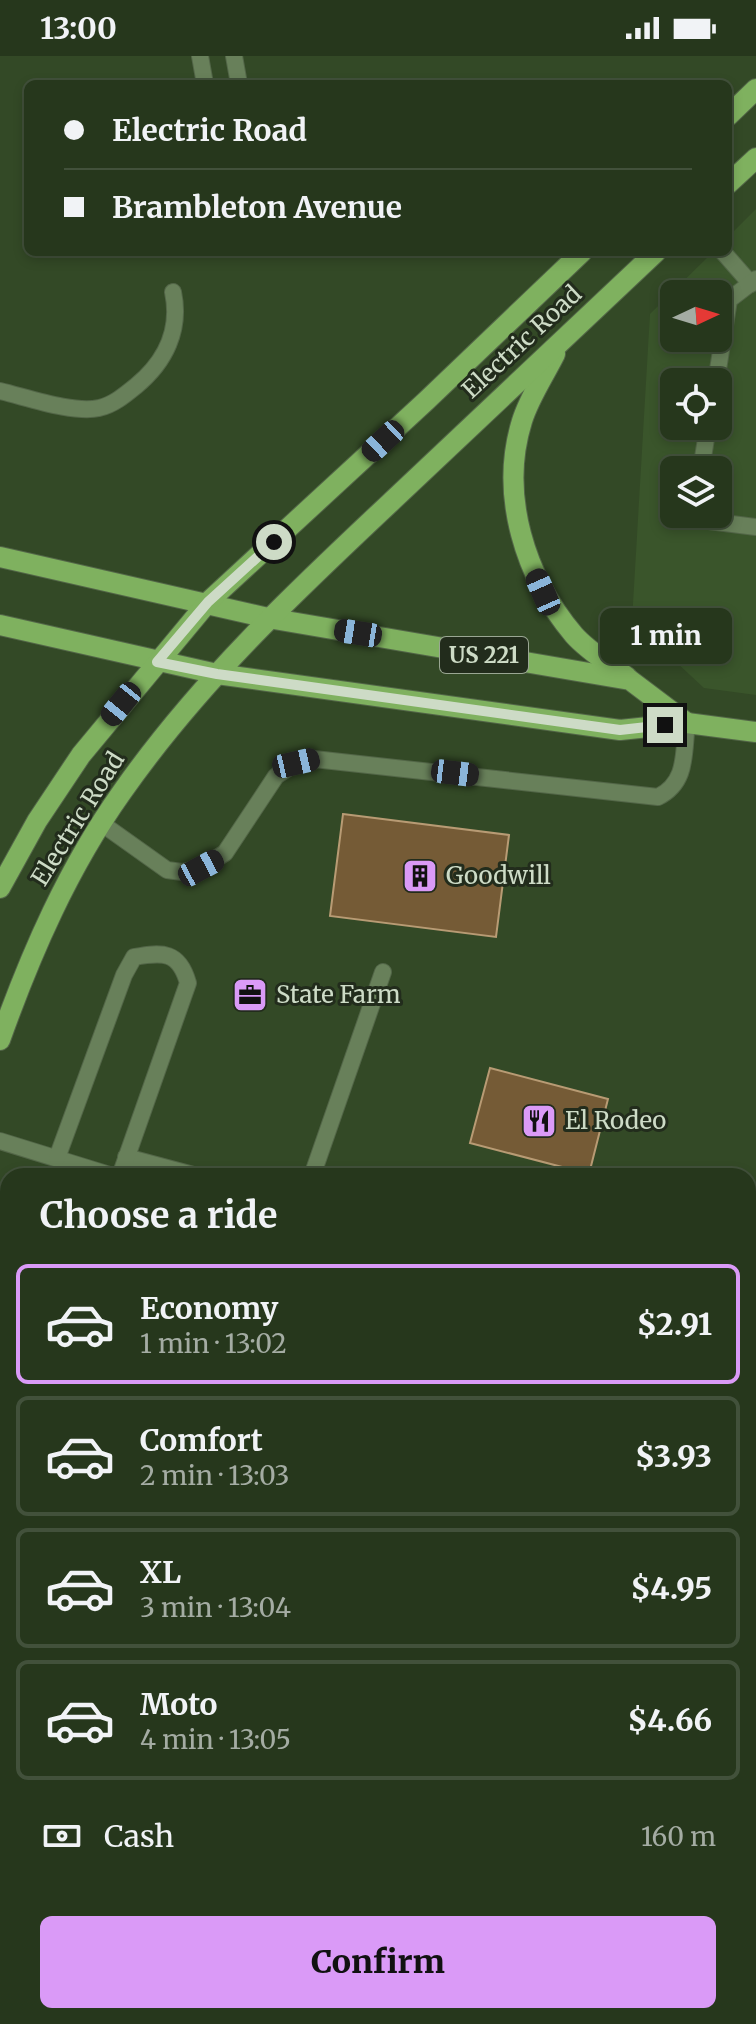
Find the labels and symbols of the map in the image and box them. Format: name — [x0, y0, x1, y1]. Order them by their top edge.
street label: Electric Road — [455, 278, 588, 405]
north arrow — [660, 280, 732, 352]
car — [357, 416, 409, 466]
route start — [256, 524, 292, 560]
car — [522, 565, 564, 619]
callout: 1 min — [599, 609, 731, 665]
car — [332, 617, 384, 649]
road number: US 221 — [440, 637, 528, 673]
car — [97, 678, 145, 730]
route end — [647, 707, 683, 743]
street label: Electric Road — [24, 746, 131, 891]
car — [270, 746, 322, 780]
car — [430, 758, 480, 788]
car — [174, 846, 228, 890]
building icon: Goodwill — [401, 857, 439, 895]
place label: Goodwill — [446, 860, 551, 891]
office icon: State Farm — [231, 976, 269, 1014]
place label: State Farm — [276, 979, 401, 1010]
restaurant icon: El Rodeo — [520, 1102, 558, 1140]
place label: El Rodeo — [565, 1105, 666, 1136]

